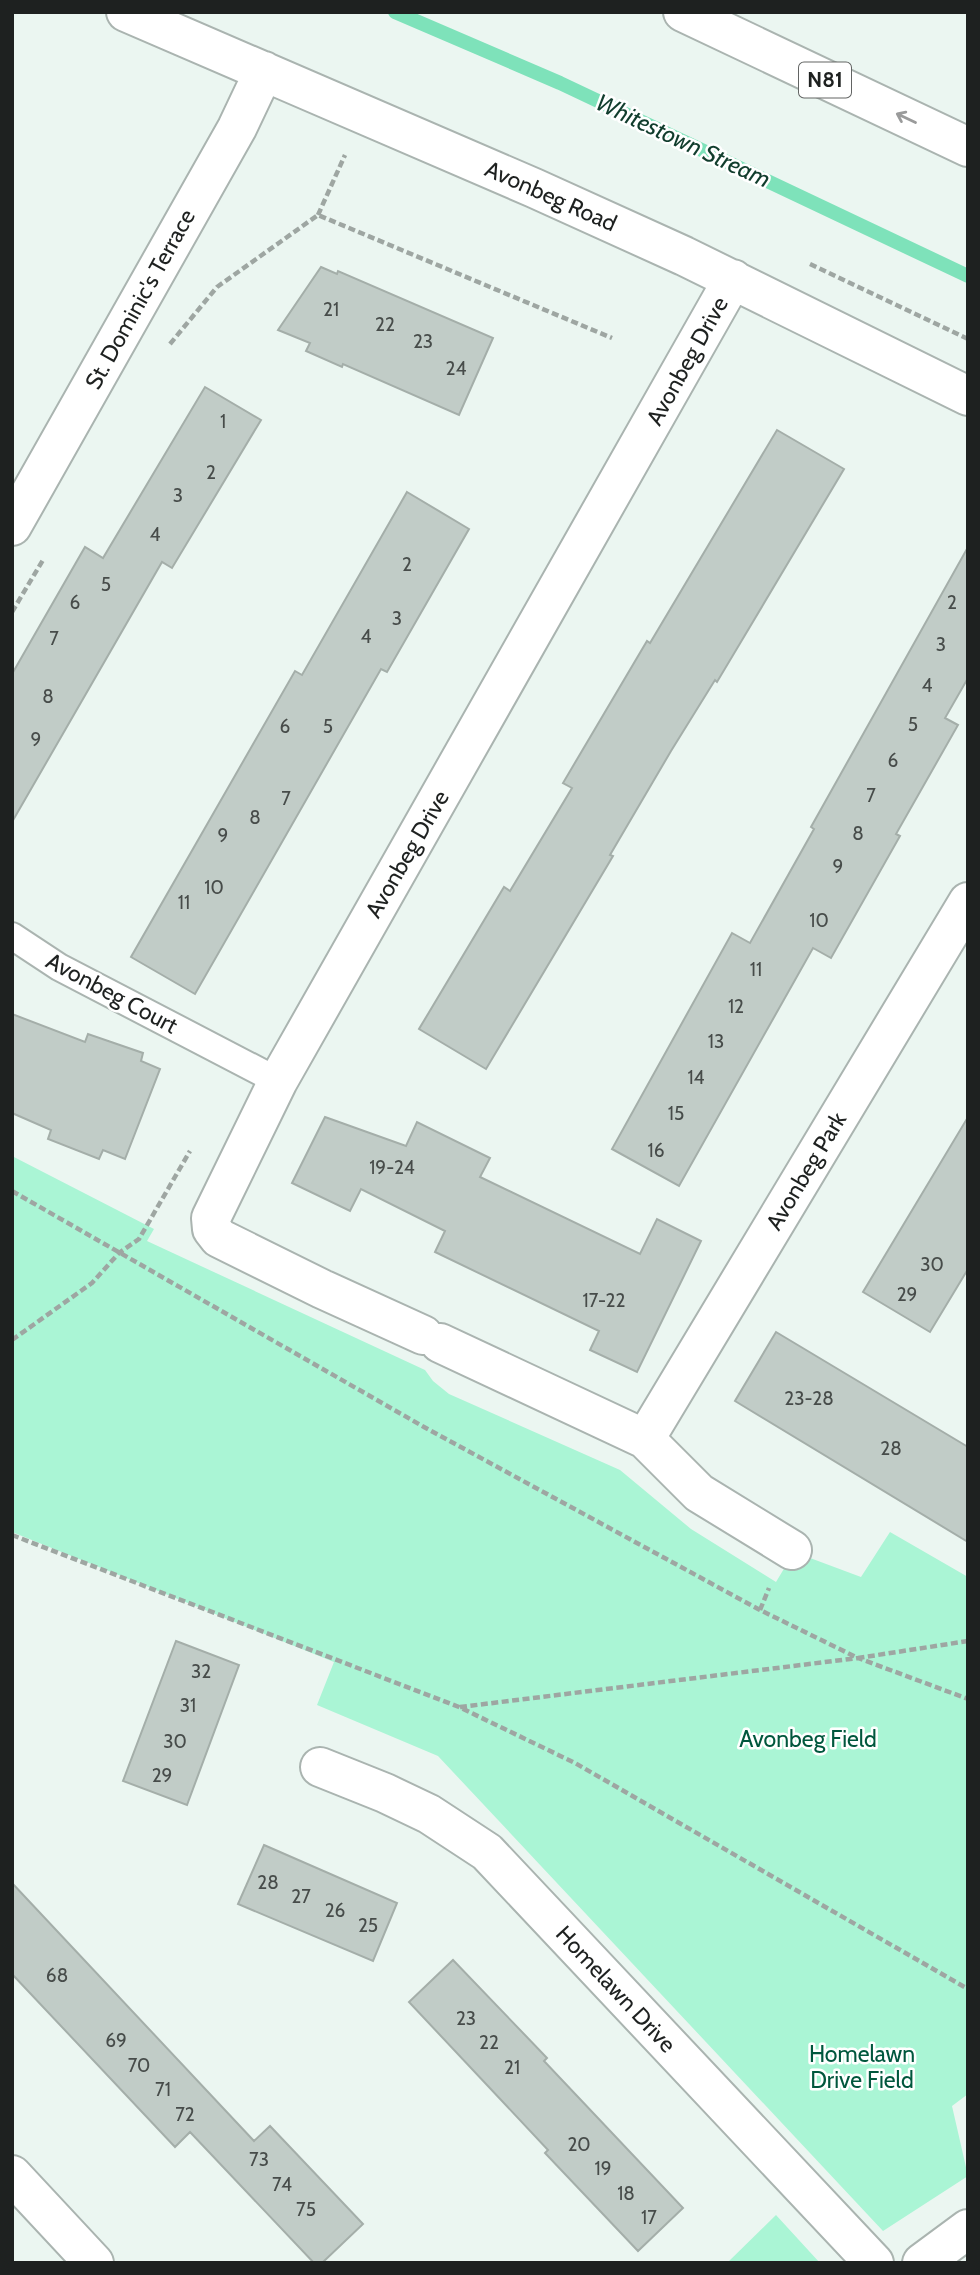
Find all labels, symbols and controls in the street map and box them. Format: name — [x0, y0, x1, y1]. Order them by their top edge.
road number: N81 — [799, 62, 851, 98]
water label: Whitestown Stream — [591, 87, 775, 194]
one-way arrow — [896, 111, 917, 124]
street label: Avonbeg Road — [481, 155, 621, 237]
street label: St. Dominic's Terrace — [79, 204, 201, 394]
street label: Avonbeg Drive — [640, 292, 734, 430]
house number: 21 — [323, 298, 339, 321]
house number: 22 — [375, 313, 395, 336]
house number: 23 — [413, 330, 433, 353]
house number: 24 — [446, 357, 466, 380]
house number: 1 — [220, 410, 226, 433]
house number: 2 — [206, 461, 216, 484]
house number: 3 — [173, 484, 183, 507]
house number: 4 — [150, 523, 161, 546]
house number: 2 — [402, 553, 412, 576]
house number: 5 — [101, 573, 111, 596]
house number: 6 — [70, 591, 80, 614]
house number: 2 — [947, 591, 957, 614]
house number: 3 — [392, 607, 402, 630]
house number: 4 — [361, 625, 372, 648]
house number: 7 — [49, 627, 59, 650]
house number: 3 — [936, 633, 946, 656]
house number: 4 — [922, 674, 933, 697]
house number: 8 — [42, 685, 54, 708]
house number: 5 — [908, 713, 918, 736]
house number: 6 — [280, 715, 290, 738]
house number: 5 — [323, 715, 333, 738]
house number: 9 — [31, 728, 41, 751]
house number: 6 — [888, 749, 898, 772]
house number: 7 — [866, 784, 876, 807]
street label: Avonbeg Drive — [359, 785, 455, 923]
house number: 7 — [281, 787, 291, 810]
house number: 8 — [249, 806, 261, 829]
house number: 8 — [852, 822, 864, 845]
house number: 9 — [218, 824, 228, 847]
house number: 9 — [833, 855, 843, 878]
house number: 10 — [204, 876, 224, 899]
house number: 11 — [178, 891, 190, 914]
house number: 10 — [809, 909, 829, 932]
street label: Avonbeg Court — [42, 947, 183, 1039]
house number: 11 — [750, 958, 762, 981]
house number: 12 — [728, 995, 744, 1018]
house number: 13 — [708, 1030, 724, 1053]
house number: 14 — [687, 1066, 705, 1089]
house number: 15 — [668, 1102, 684, 1125]
street label: Avonbeg Park — [760, 1106, 853, 1235]
house number: 16 — [648, 1139, 665, 1162]
house number: 19-24 — [369, 1156, 415, 1179]
house number: 30 — [920, 1253, 944, 1276]
house number: 29 — [897, 1283, 917, 1306]
house number: 17-22 — [582, 1289, 626, 1312]
house number: 23-28 — [784, 1387, 834, 1410]
house number: 28 — [880, 1437, 902, 1460]
house number: 32 — [191, 1660, 211, 1683]
house number: 31 — [180, 1694, 196, 1717]
park label: Avonbeg Field — [739, 1725, 877, 1753]
house number: 30 — [163, 1730, 187, 1753]
house number: 29 — [152, 1764, 172, 1787]
house number: 28 — [257, 1871, 279, 1894]
house number: 27 — [291, 1885, 311, 1908]
house number: 26 — [325, 1899, 345, 1922]
house number: 25 — [358, 1914, 378, 1937]
street label: Homelawn Drive — [550, 1920, 682, 2058]
house number: 68 — [46, 1964, 68, 1987]
house number: 23 — [456, 2007, 476, 2030]
house number: 69 — [105, 2029, 127, 2052]
house number: 22 — [479, 2031, 499, 2054]
park label: Homelawn Drive Field — [809, 2040, 915, 2094]
house number: 70 — [128, 2054, 150, 2077]
house number: 21 — [504, 2056, 520, 2079]
house number: 71 — [155, 2078, 171, 2101]
house number: 72 — [175, 2103, 195, 2126]
house number: 20 — [567, 2133, 591, 2156]
house number: 73 — [249, 2148, 269, 2171]
house number: 19 — [595, 2157, 612, 2180]
house number: 74 — [272, 2173, 292, 2196]
house number: 18 — [617, 2182, 635, 2205]
house number: 75 — [296, 2198, 316, 2221]
house number: 17 — [641, 2206, 657, 2229]

